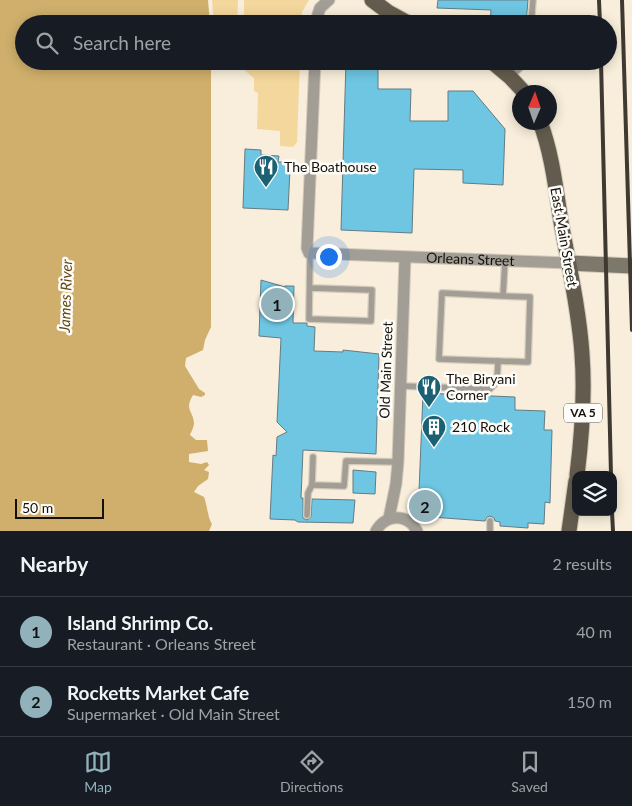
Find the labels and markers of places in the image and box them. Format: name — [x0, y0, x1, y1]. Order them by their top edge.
restaurant icon: The Boathouse — [253, 154, 279, 188]
place label: The Boathouse — [284, 158, 377, 175]
pin: 1 — [261, 285, 293, 323]
place label: The Biryani Corner — [446, 370, 516, 403]
restaurant icon: The Biryani Corner — [416, 374, 442, 408]
building icon: 210 Rock — [421, 414, 447, 448]
place label: 210 Rock — [452, 418, 511, 435]
pin: 2 — [409, 487, 441, 525]

